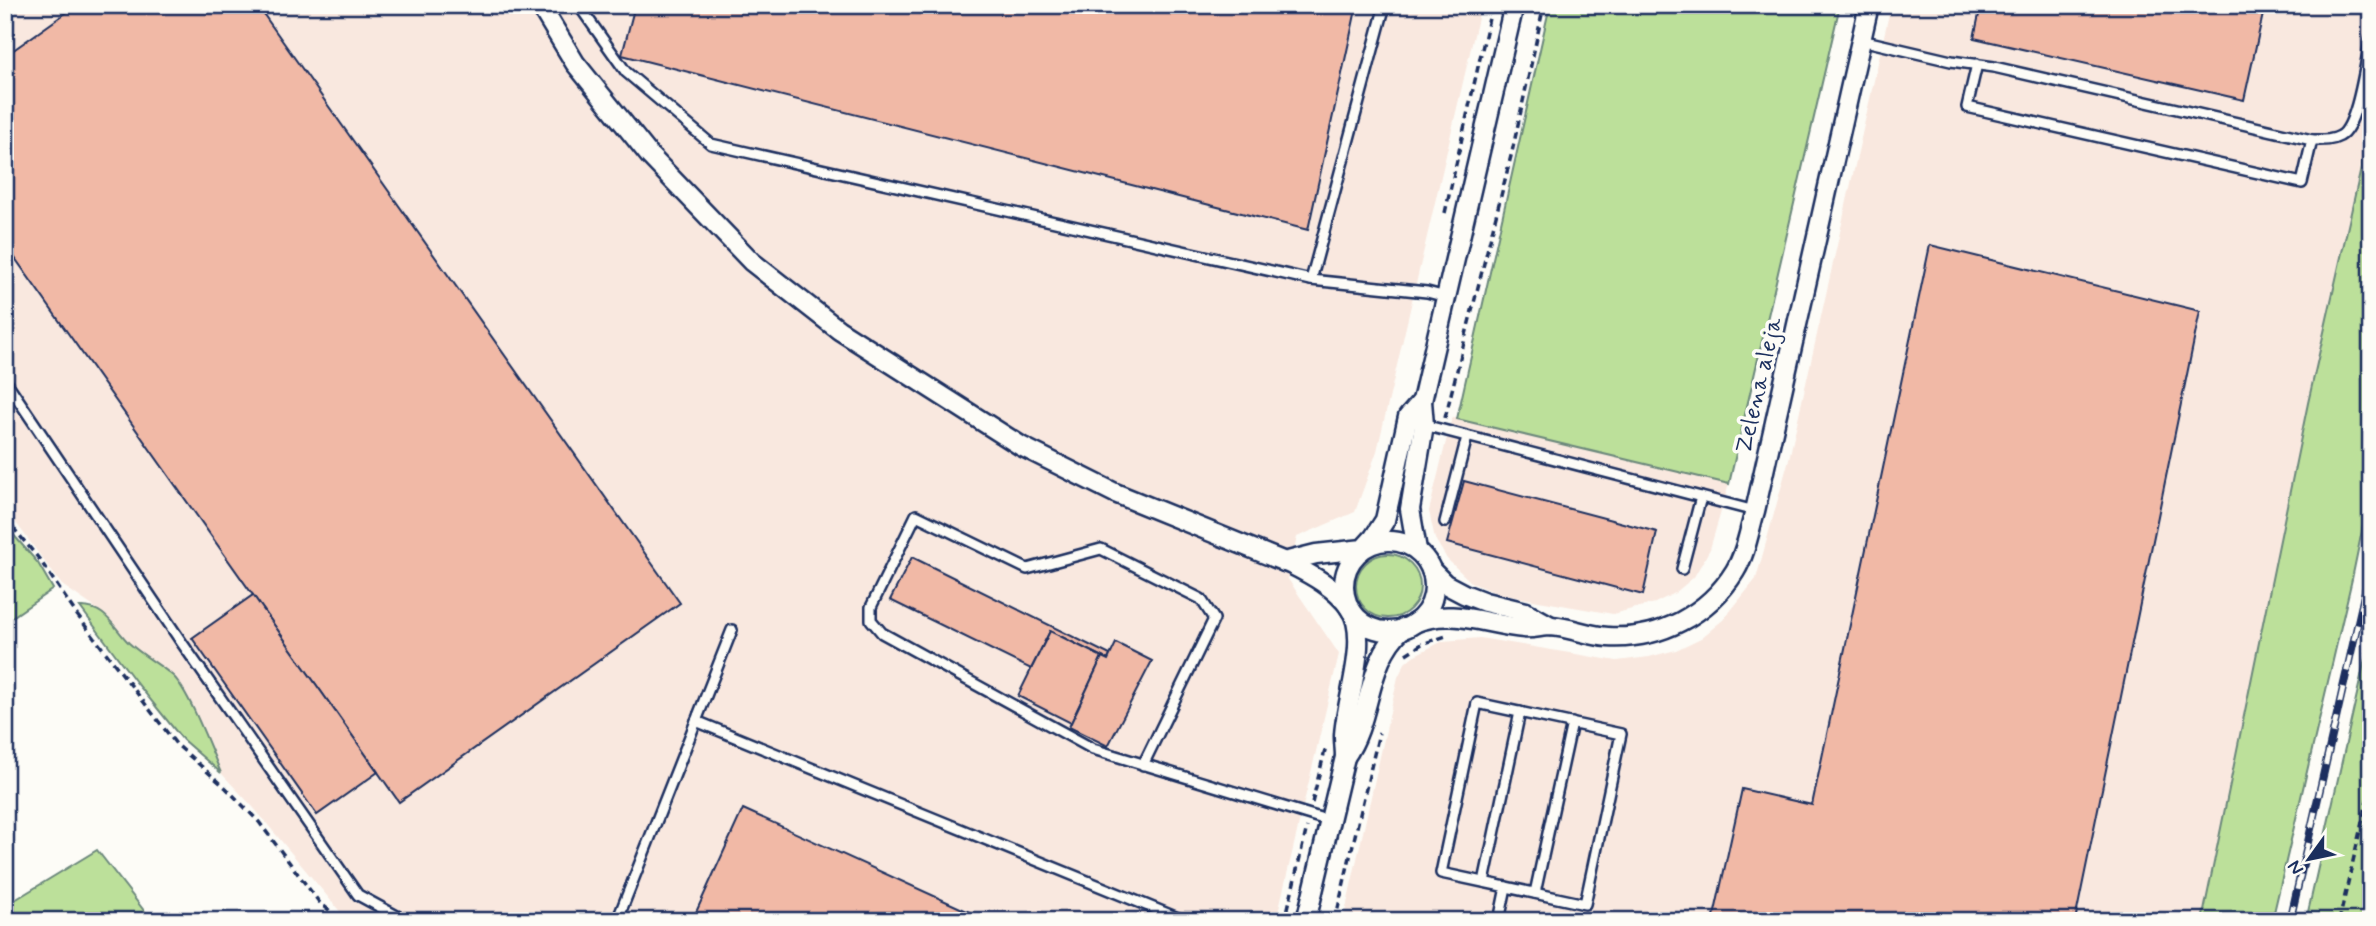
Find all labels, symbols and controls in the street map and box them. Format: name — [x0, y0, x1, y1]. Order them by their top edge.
street label: Zelena aleja — [1729, 314, 1790, 457]
north arrow — [2274, 824, 2344, 894]
text: N — [2282, 855, 2310, 880]

